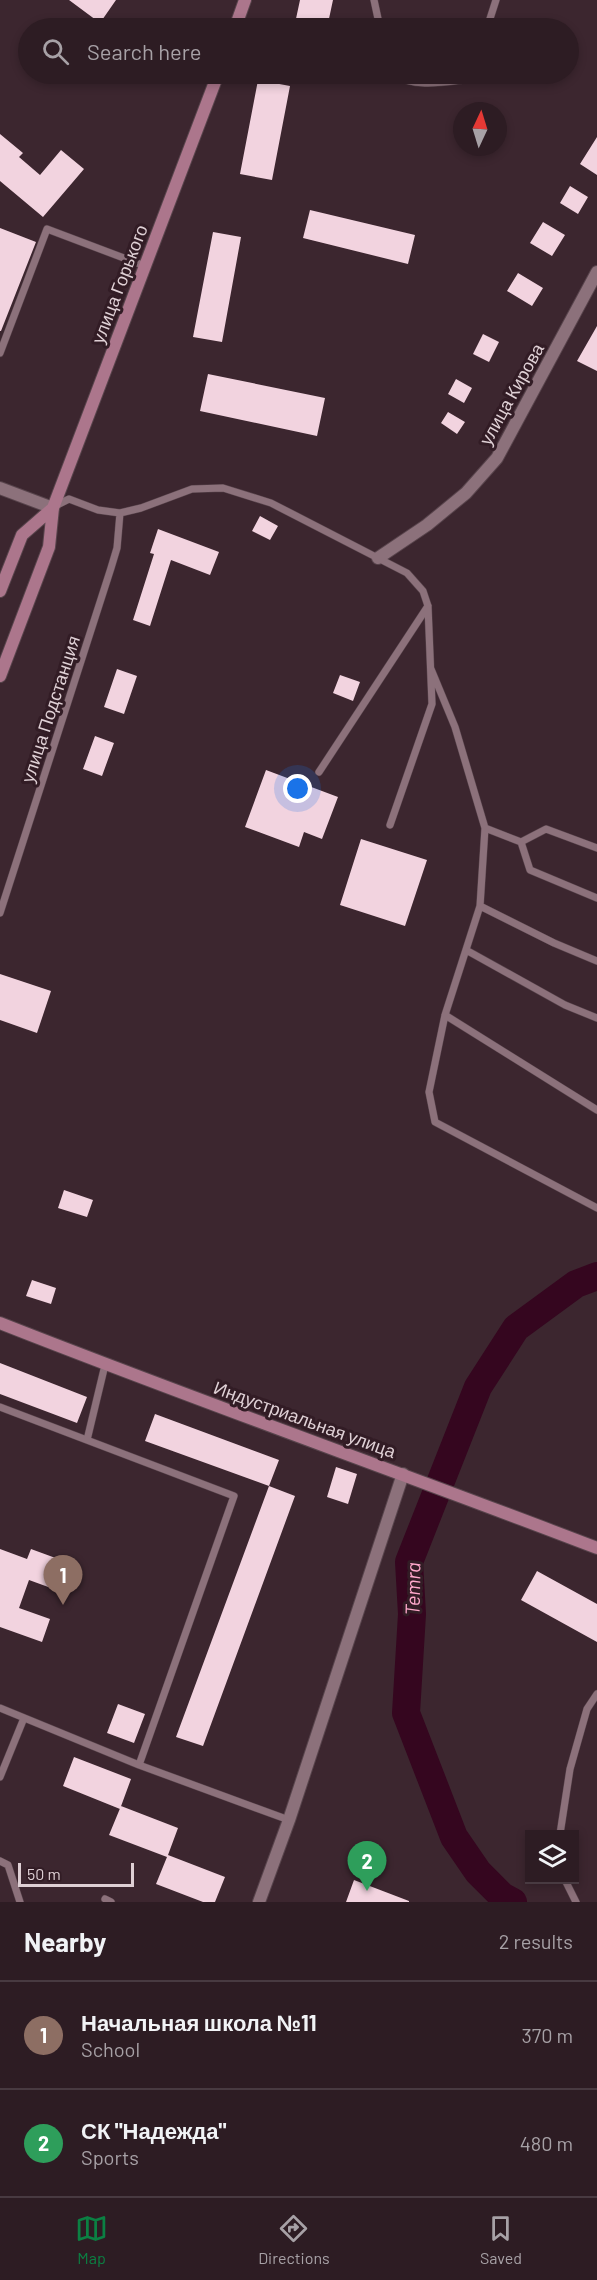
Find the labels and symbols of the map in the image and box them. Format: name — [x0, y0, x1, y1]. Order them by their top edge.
north arrow — [453, 102, 507, 156]
street label: улица Горького — [86, 222, 152, 346]
street label: улица Кирова — [474, 338, 548, 449]
street label: улица Подстанция — [16, 633, 84, 785]
your location — [283, 774, 312, 803]
street label: Индустриальная улица — [211, 1376, 400, 1463]
pin: 1 — [44, 1556, 82, 1605]
water label: Temra — [400, 1562, 424, 1616]
pin: 2 — [348, 1842, 386, 1891]
scale bar — [18, 1860, 134, 1888]

